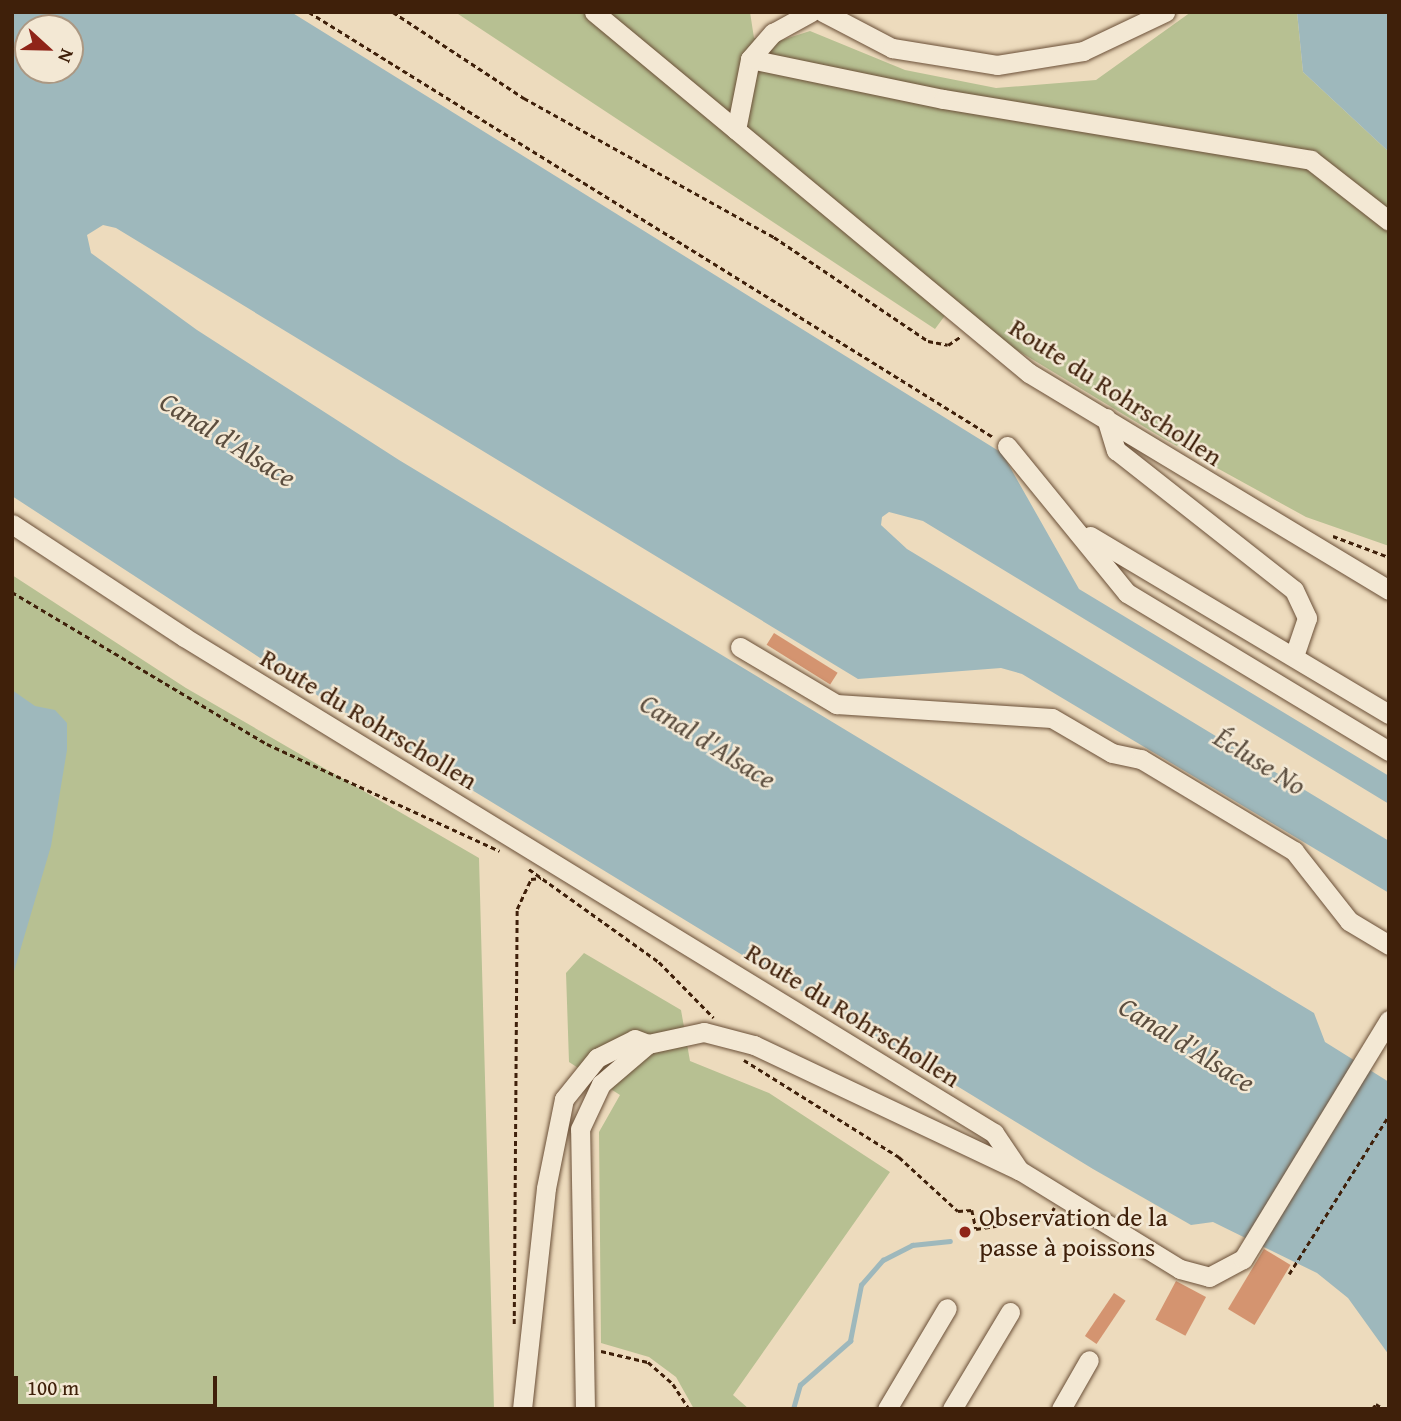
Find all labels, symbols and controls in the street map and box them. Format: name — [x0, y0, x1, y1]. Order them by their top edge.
north arrow — [14, 14, 84, 84]
text: N — [51, 45, 82, 67]
street label: Route du Rohrschollen — [1004, 312, 1228, 472]
water label: Canal d'Alsace — [154, 384, 302, 494]
street label: Route du Rohrschollen — [255, 642, 483, 796]
water label: Canal d'Alsace — [634, 686, 782, 796]
water label: Écluse No — [1208, 720, 1312, 802]
street label: Route du Rohrschollen — [740, 936, 966, 1094]
water label: Canal d'Alsace — [1113, 989, 1261, 1099]
place label: Observation de la passe à poissons — [979, 1201, 1168, 1262]
marker: Observation de la passe à poissons — [957, 1224, 973, 1240]
scale bar — [18, 1362, 220, 1406]
text: 100 m — [27, 1372, 79, 1403]

